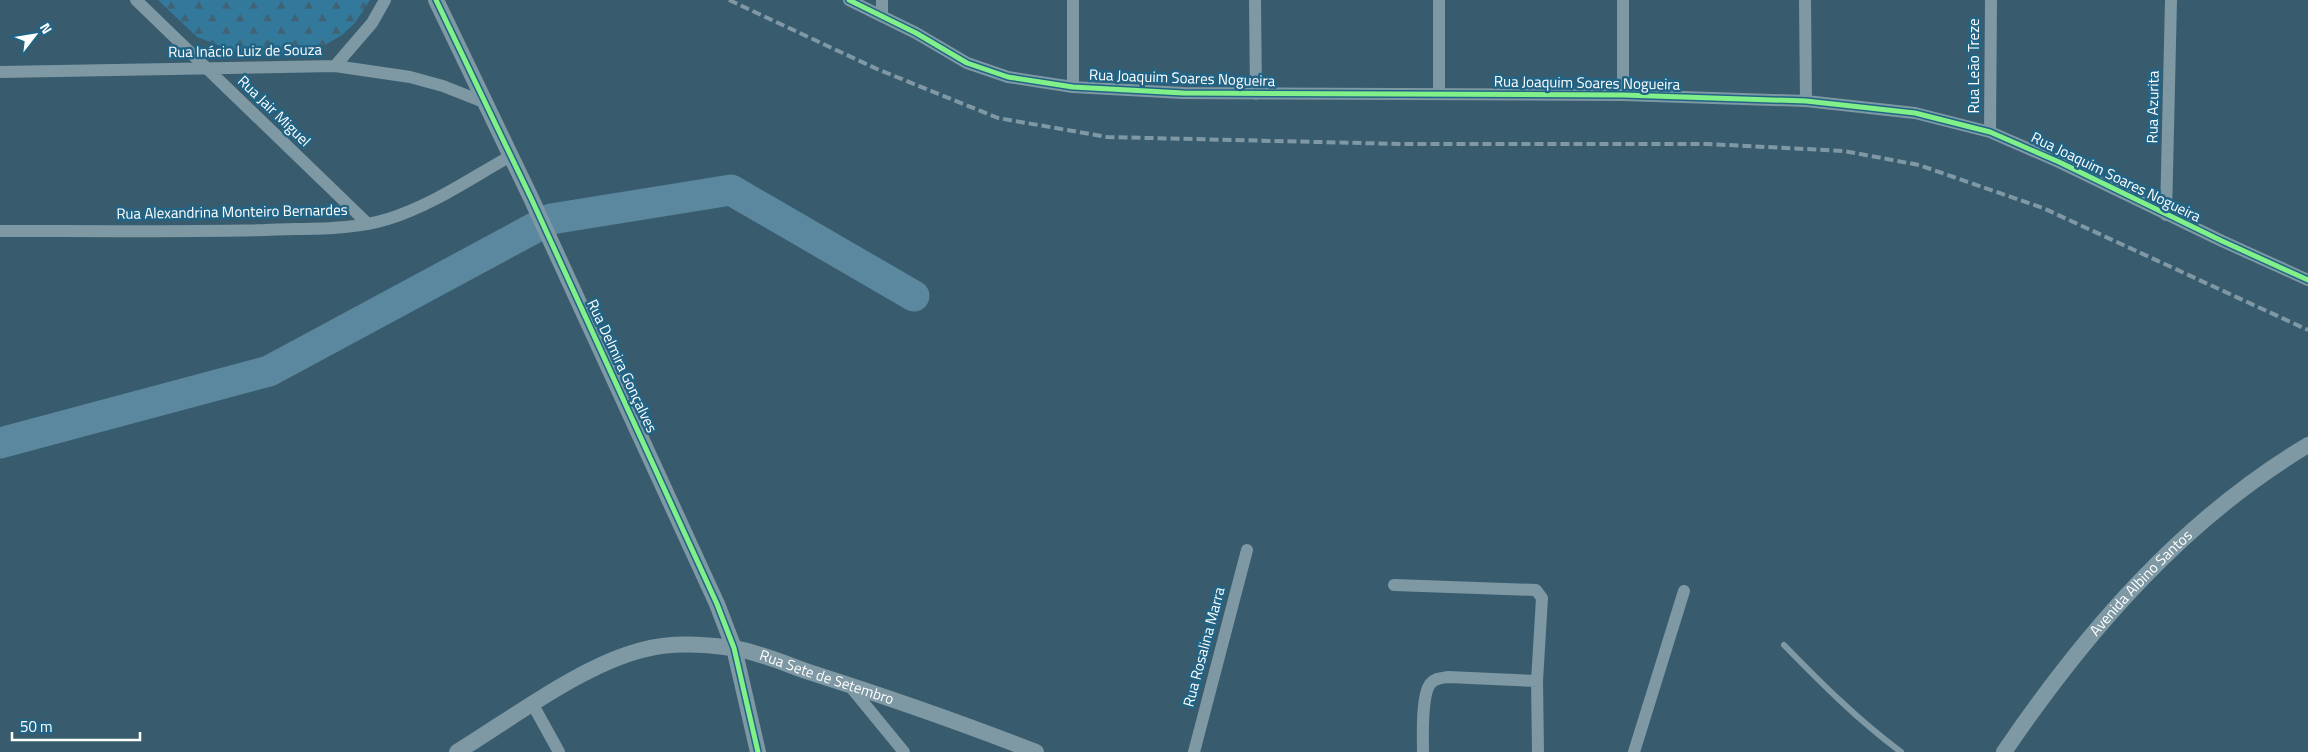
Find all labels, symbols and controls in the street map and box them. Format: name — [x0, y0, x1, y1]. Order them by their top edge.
north arrow — [10, 10, 60, 60]
text: N — [35, 18, 58, 38]
street label: Rua Leão Treze — [1962, 19, 1985, 113]
street label: Rua Inácio Luiz de Souza — [168, 38, 323, 63]
street label: Rua Joaquim Soares Nogueira — [1089, 63, 1276, 92]
street label: Rua Joaquim Soares Nogueira — [1494, 69, 1681, 96]
street label: Rua Jair Miguel — [232, 70, 316, 152]
street label: Rua Azurita — [2140, 70, 2165, 144]
street label: Rua Joaquim Soares Nogueira — [2027, 125, 2205, 228]
street label: Rua Alexandrina Monteiro Bernardes — [116, 198, 348, 225]
street label: Rua Delmira Gonçalves — [581, 295, 664, 436]
street label: Avenida Albino Santos — [2084, 524, 2197, 641]
street label: Rua Rosalina Marra — [1176, 584, 1231, 709]
street label: Rua Sete de Setembro — [757, 643, 897, 710]
scale bar — [12, 710, 140, 742]
text: 50 m — [20, 715, 53, 738]

